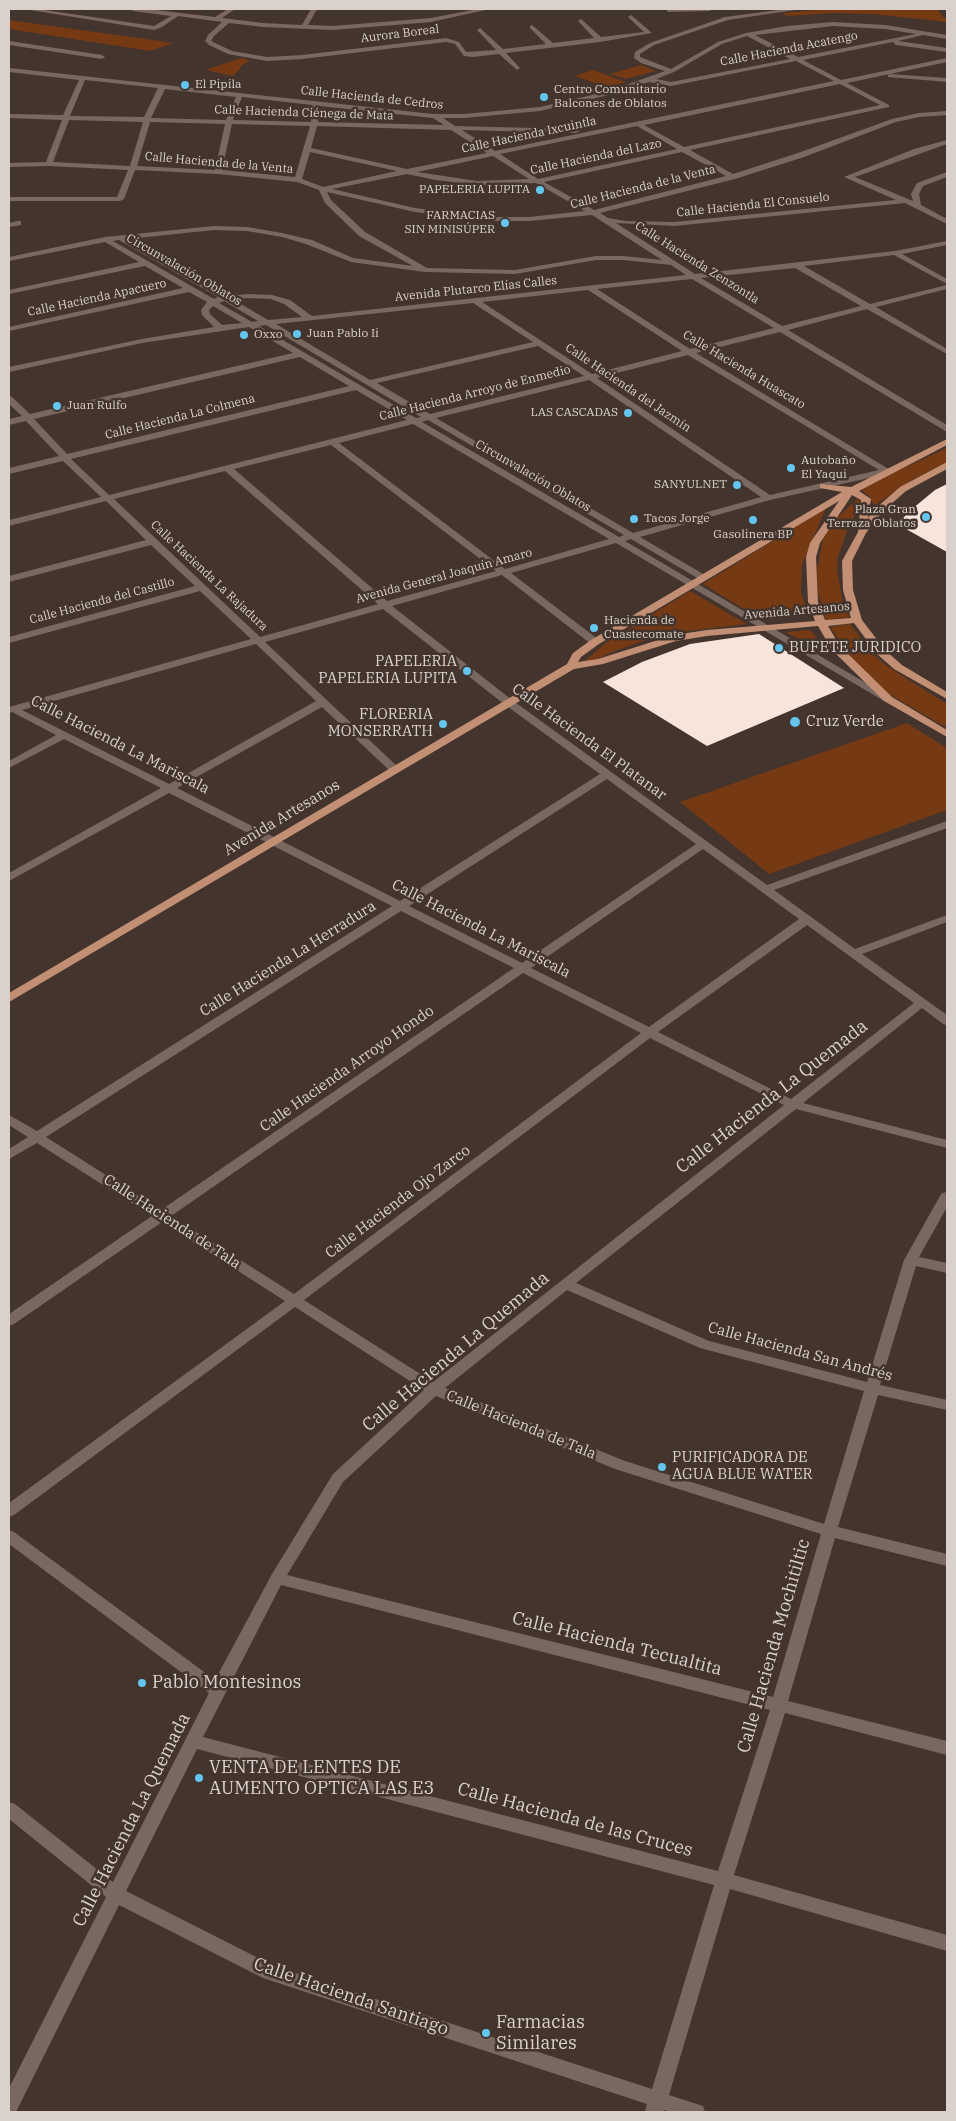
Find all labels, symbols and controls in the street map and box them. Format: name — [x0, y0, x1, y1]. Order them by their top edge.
street label: Aurora Boreal — [360, 22, 440, 46]
street label: Calle Hacienda Acatengo — [719, 29, 859, 69]
place label: El Pipila — [195, 78, 242, 92]
marker: El Pipila — [179, 79, 191, 91]
street label: Calle Hacienda de Cedros — [300, 83, 444, 113]
place label: Centro Comunitario Balcones de Oblatos — [554, 83, 667, 111]
marker: Centro Comunitario Balcones de Oblatos — [538, 91, 550, 103]
street label: Calle Hacienda Ciénega de Mata — [214, 103, 394, 123]
street label: Calle Hacienda Ixcuintla — [460, 114, 598, 156]
street label: Calle Hacienda del Lazo — [529, 136, 663, 178]
street label: Calle Hacienda de la Venta — [144, 149, 294, 177]
street label: Calle Hacienda de la Venta — [569, 162, 717, 212]
place label: PAPELERIA LUPITA — [419, 183, 530, 197]
marker: PAPELERIA LUPITA — [534, 184, 546, 196]
street label: Calle Hacienda El Consuelo — [676, 190, 830, 220]
place label: FARMACIAS SIN MINISÚPER — [404, 209, 495, 237]
marker: FARMACIAS SIN MINISÚPER — [499, 217, 511, 229]
street label: Calle Hacienda Zenzontla — [632, 219, 762, 307]
street label: Circunvalación Oblatos — [124, 231, 244, 309]
street label: Avenida Plutarco Elías Calles — [394, 273, 558, 305]
street label: Calle Hacienda Apacuero — [26, 276, 168, 320]
place label: Juan Pablo Ii — [307, 327, 379, 341]
place label: Oxxo — [254, 328, 283, 342]
marker: Juan Pablo Ii — [291, 328, 303, 340]
street label: Calle Hacienda Huascato — [680, 328, 808, 412]
marker: Oxxo — [238, 329, 250, 341]
street label: Calle Hacienda del Jazmín — [562, 341, 694, 435]
street label: Calle Hacienda Arroyo de Enmedio — [378, 362, 572, 424]
street label: Calle Hacienda La Colmena — [104, 391, 256, 443]
place label: Juan Rulfo — [67, 399, 127, 413]
marker: Juan Rulfo — [51, 400, 63, 412]
place label: LAS CASCADAS — [530, 406, 618, 420]
marker: LAS CASCADAS — [622, 407, 634, 419]
street label: Circunvalación Oblatos — [473, 437, 593, 515]
place label: Autobaño El Yaqui — [801, 454, 856, 482]
marker: Autobaño El Yaqui — [785, 462, 797, 474]
place label: SANYULNET — [654, 478, 727, 492]
marker: SANYULNET — [731, 479, 743, 491]
place label: Plaza Gran Terraza Oblatos — [827, 503, 916, 531]
marker: Plaza Gran Terraza Oblatos — [920, 511, 932, 523]
place label: Tacos Jorge — [644, 512, 710, 526]
marker: Tacos Jorge — [628, 513, 640, 525]
marker: Gasolinera BP — [747, 514, 759, 526]
street label: Calle Hacienda La Rajadura — [147, 518, 271, 634]
place label: Gasolinera BP — [713, 528, 793, 542]
street label: Avenida General Joaquín Amaro — [354, 545, 534, 607]
street label: Calle Hacienda del Castillo — [28, 575, 176, 627]
street label: Avenida Artesanos — [744, 599, 850, 623]
place label: Hacienda de Cuastecomate — [604, 614, 684, 642]
marker: Hacienda de Cuastecomate — [588, 622, 600, 634]
place label: BUFETE JURIDICO — [789, 639, 921, 657]
marker: BUFETE JURIDICO — [773, 642, 785, 654]
place label: PAPELERIA PAPELERIA LUPITA — [318, 653, 457, 688]
marker: PAPELERIA PAPELERIA LUPITA — [461, 665, 473, 677]
street label: Calle Hacienda El Platanar — [508, 680, 670, 804]
street label: Calle Hacienda La Mariscala — [28, 692, 212, 798]
place label: FLORERIA MONSERRATH — [328, 706, 433, 741]
place label: Cruz Verde — [806, 713, 884, 731]
marker: Cruz Verde — [788, 715, 802, 729]
marker: FLORERIA MONSERRATH — [437, 718, 449, 730]
street label: Avenida Artesanos — [221, 776, 343, 860]
street label: Calle Hacienda La Mariscala — [389, 876, 573, 982]
street label: Calle Hacienda La Herradura — [197, 897, 379, 1021]
street label: Calle Hacienda Arroyo Hondo — [256, 1002, 438, 1136]
street label: Calle Hacienda La Quemada — [672, 1015, 872, 1179]
street label: Calle Hacienda Ojo Zarco — [322, 1142, 474, 1262]
street label: Calle Hacienda de Tala — [100, 1171, 244, 1273]
street label: Calle Hacienda La Quemada — [358, 1268, 554, 1436]
street label: Calle Hacienda San Andrés — [706, 1319, 894, 1385]
street label: Calle Hacienda de Tala — [444, 1387, 598, 1463]
place label: PURIFICADORA DE AGUA BLUE WATER — [672, 1449, 813, 1484]
marker: PURIFICADORA DE AGUA BLUE WATER — [656, 1461, 668, 1473]
street label: Calle Hacienda Mochitiltic — [733, 1536, 815, 1756]
street label: Calle Hacienda Tecualtita — [510, 1607, 724, 1681]
place label: Pablo Montesinos — [152, 1672, 301, 1694]
marker: Pablo Montesinos — [136, 1677, 148, 1689]
street label: Calle Hacienda La Quemada — [69, 1709, 195, 1931]
place label: VENTA DE LENTES DE AUMENTO OPTICA LAS E3 — [209, 1757, 434, 1800]
marker: VENTA DE LENTES DE AUMENTO OPTICA LAS E3 — [193, 1772, 205, 1784]
street label: Calle Hacienda de las Cruces — [455, 1778, 695, 1862]
street label: Calle Hacienda Santiago — [251, 1953, 451, 2041]
place label: Farmacias Similares — [496, 2012, 585, 2054]
marker: Farmacias Similares — [480, 2027, 492, 2039]

